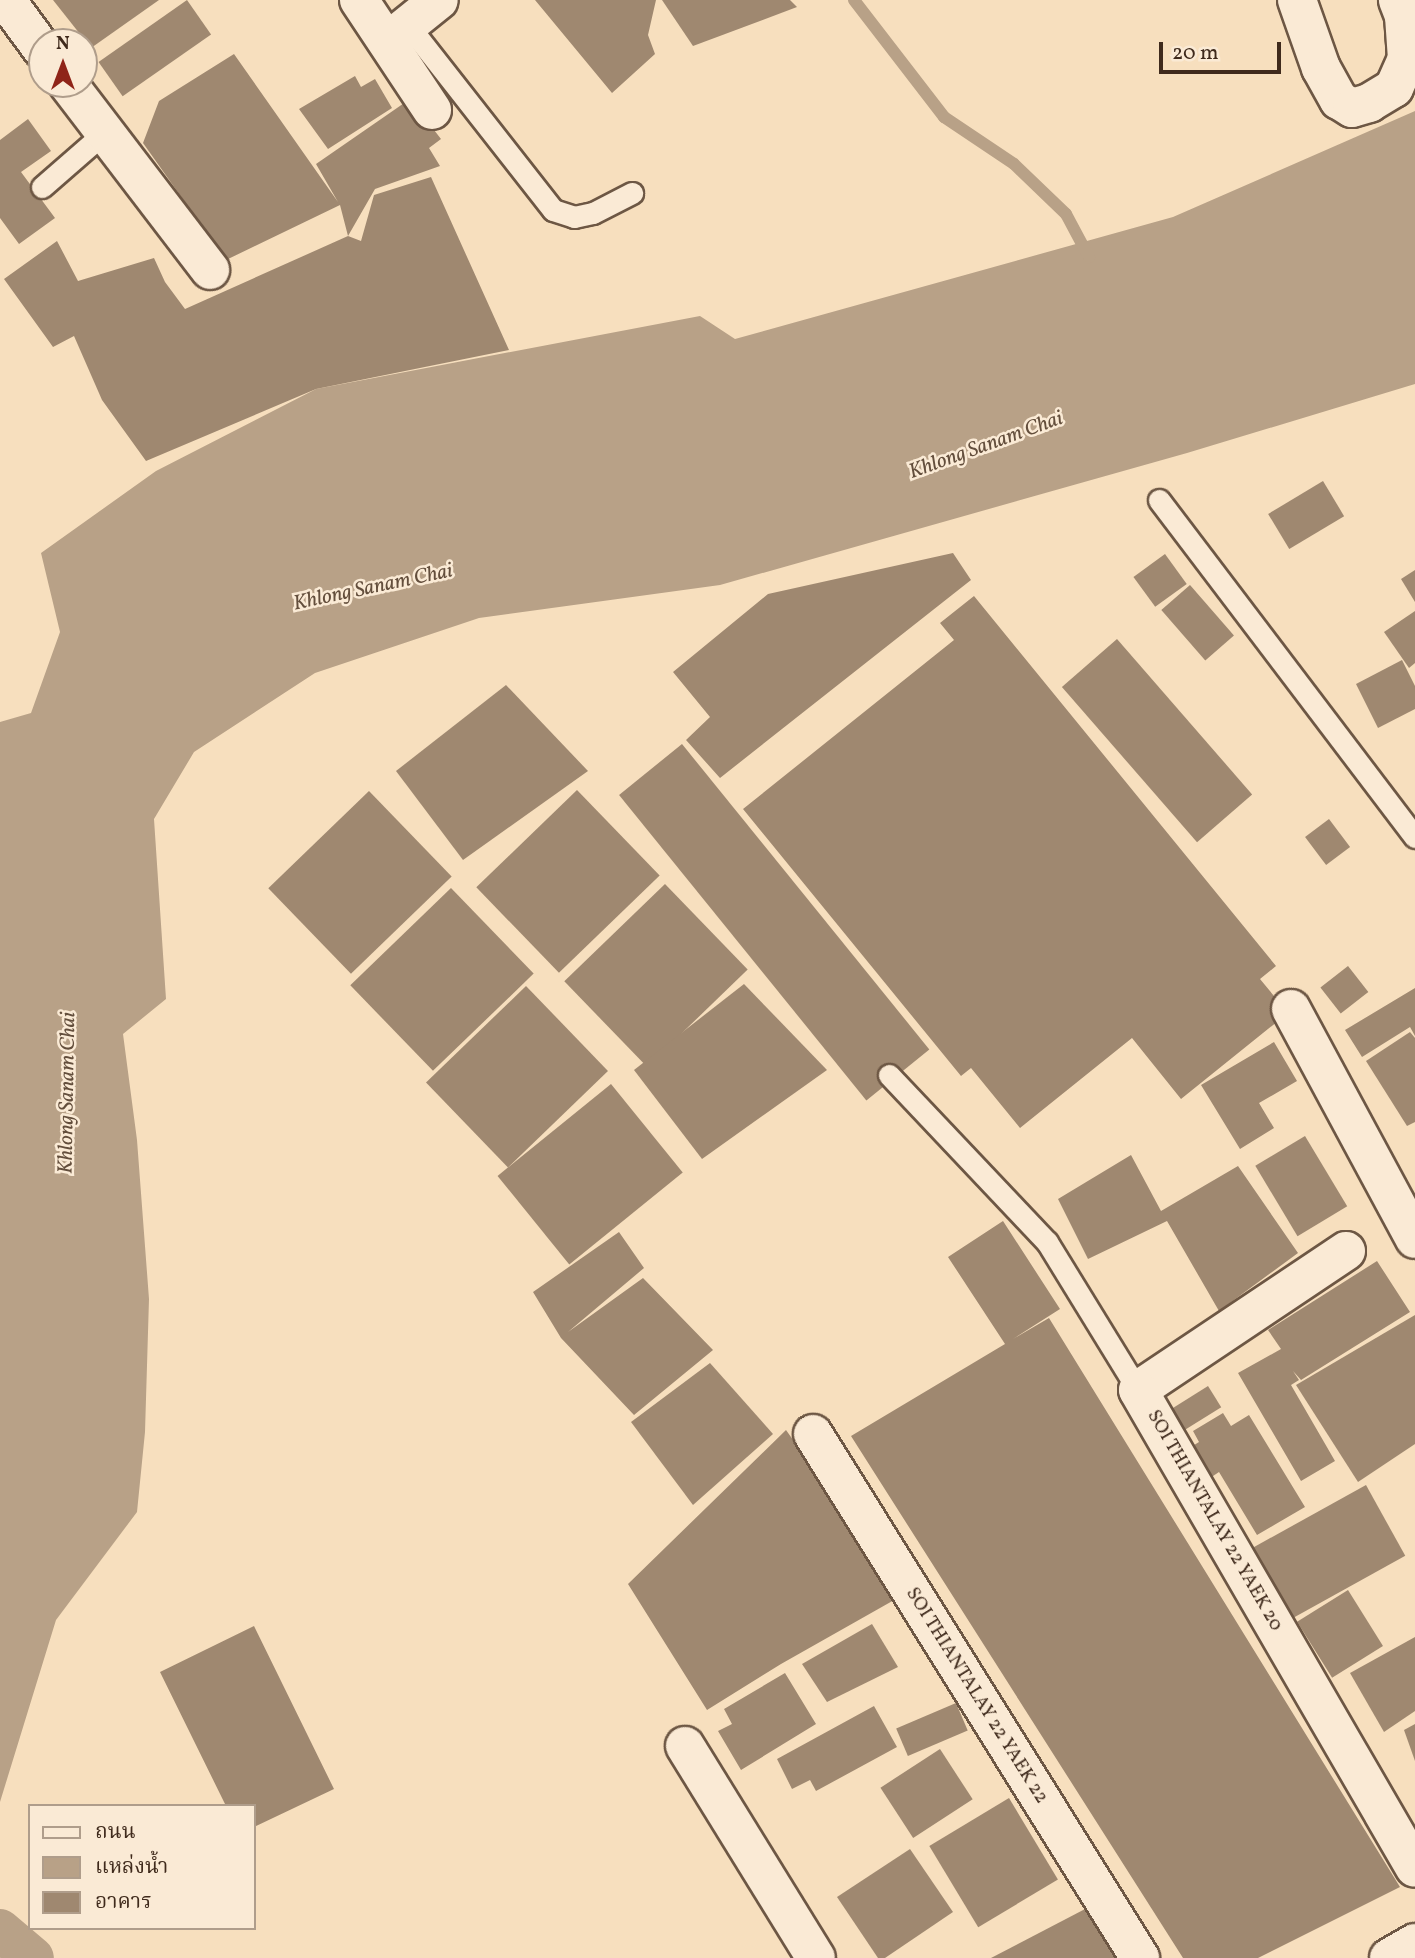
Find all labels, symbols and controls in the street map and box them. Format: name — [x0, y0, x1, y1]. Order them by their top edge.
north arrow — [28, 28, 98, 98]
scale bar — [1163, 28, 1286, 72]
text: N — [56, 31, 70, 57]
text: 20 m — [1172, 39, 1218, 68]
water label: Khlong Sanam Chai — [906, 406, 1066, 486]
water label: Khlong Sanam Chai — [291, 559, 455, 617]
water label: Khlong Sanam Chai — [54, 1012, 82, 1174]
street label: SOI THIANTALAY 22 YAEK 20 — [1141, 1406, 1287, 1636]
street label: SOI THIANTALAY 22 YAEK 22 — [900, 1583, 1052, 1809]
legend — [28, 1804, 256, 1930]
text: ถนน — [95, 1818, 136, 1847]
text: แหล่งน้ำ — [95, 1853, 168, 1882]
text: อาคาร — [95, 1888, 152, 1917]

